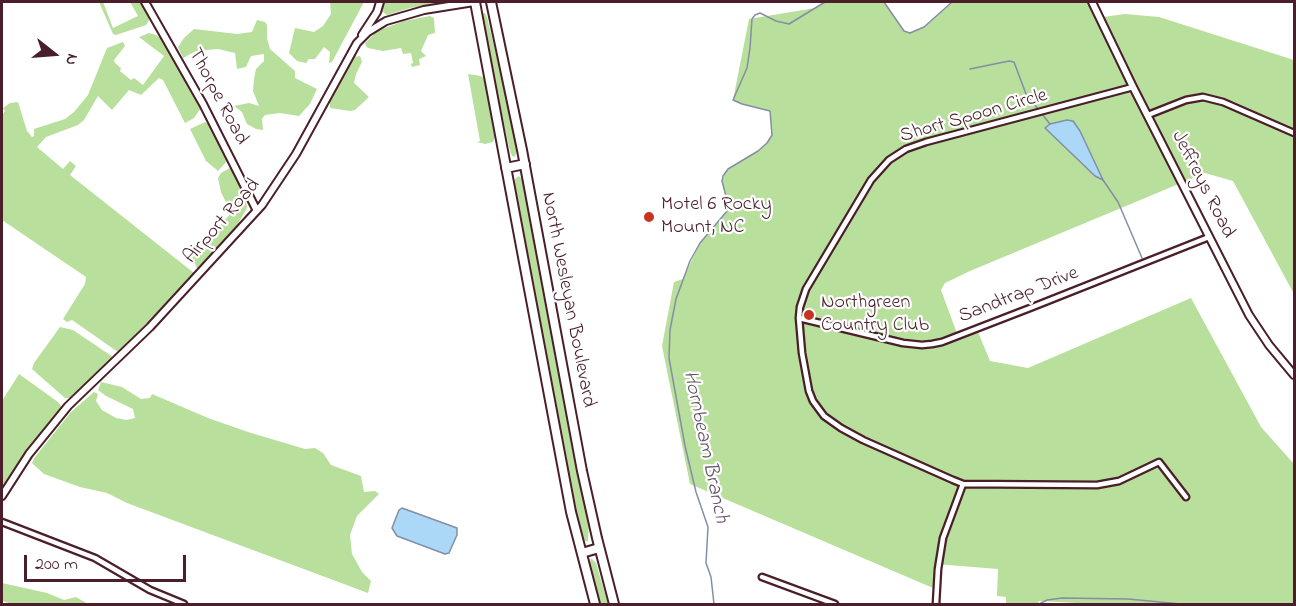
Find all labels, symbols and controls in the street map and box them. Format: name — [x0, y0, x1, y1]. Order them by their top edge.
north arrow — [24, 24, 84, 84]
street label: Thorpe Road — [182, 45, 252, 149]
text: N — [58, 51, 84, 68]
street label: Short Spoon Circle — [898, 85, 1050, 149]
street label: Jeffreys Road — [1165, 127, 1239, 243]
street label: Airport Road — [180, 175, 266, 269]
street label: North Wesleyan Boulevard — [534, 190, 600, 410]
place label: Motel 6 Rocky Mount, NC — [661, 194, 772, 241]
marker: Motel 6 Rocky Mount, NC — [642, 210, 656, 224]
street label: Sandtrap Drive — [956, 262, 1082, 330]
place label: Northgreen Country Club — [821, 292, 929, 339]
marker: Northgreen Country Club — [802, 308, 816, 322]
water label: Hornbeam Branch — [676, 369, 732, 525]
scale bar — [27, 543, 189, 581]
text: 200 m — [35, 552, 78, 578]

